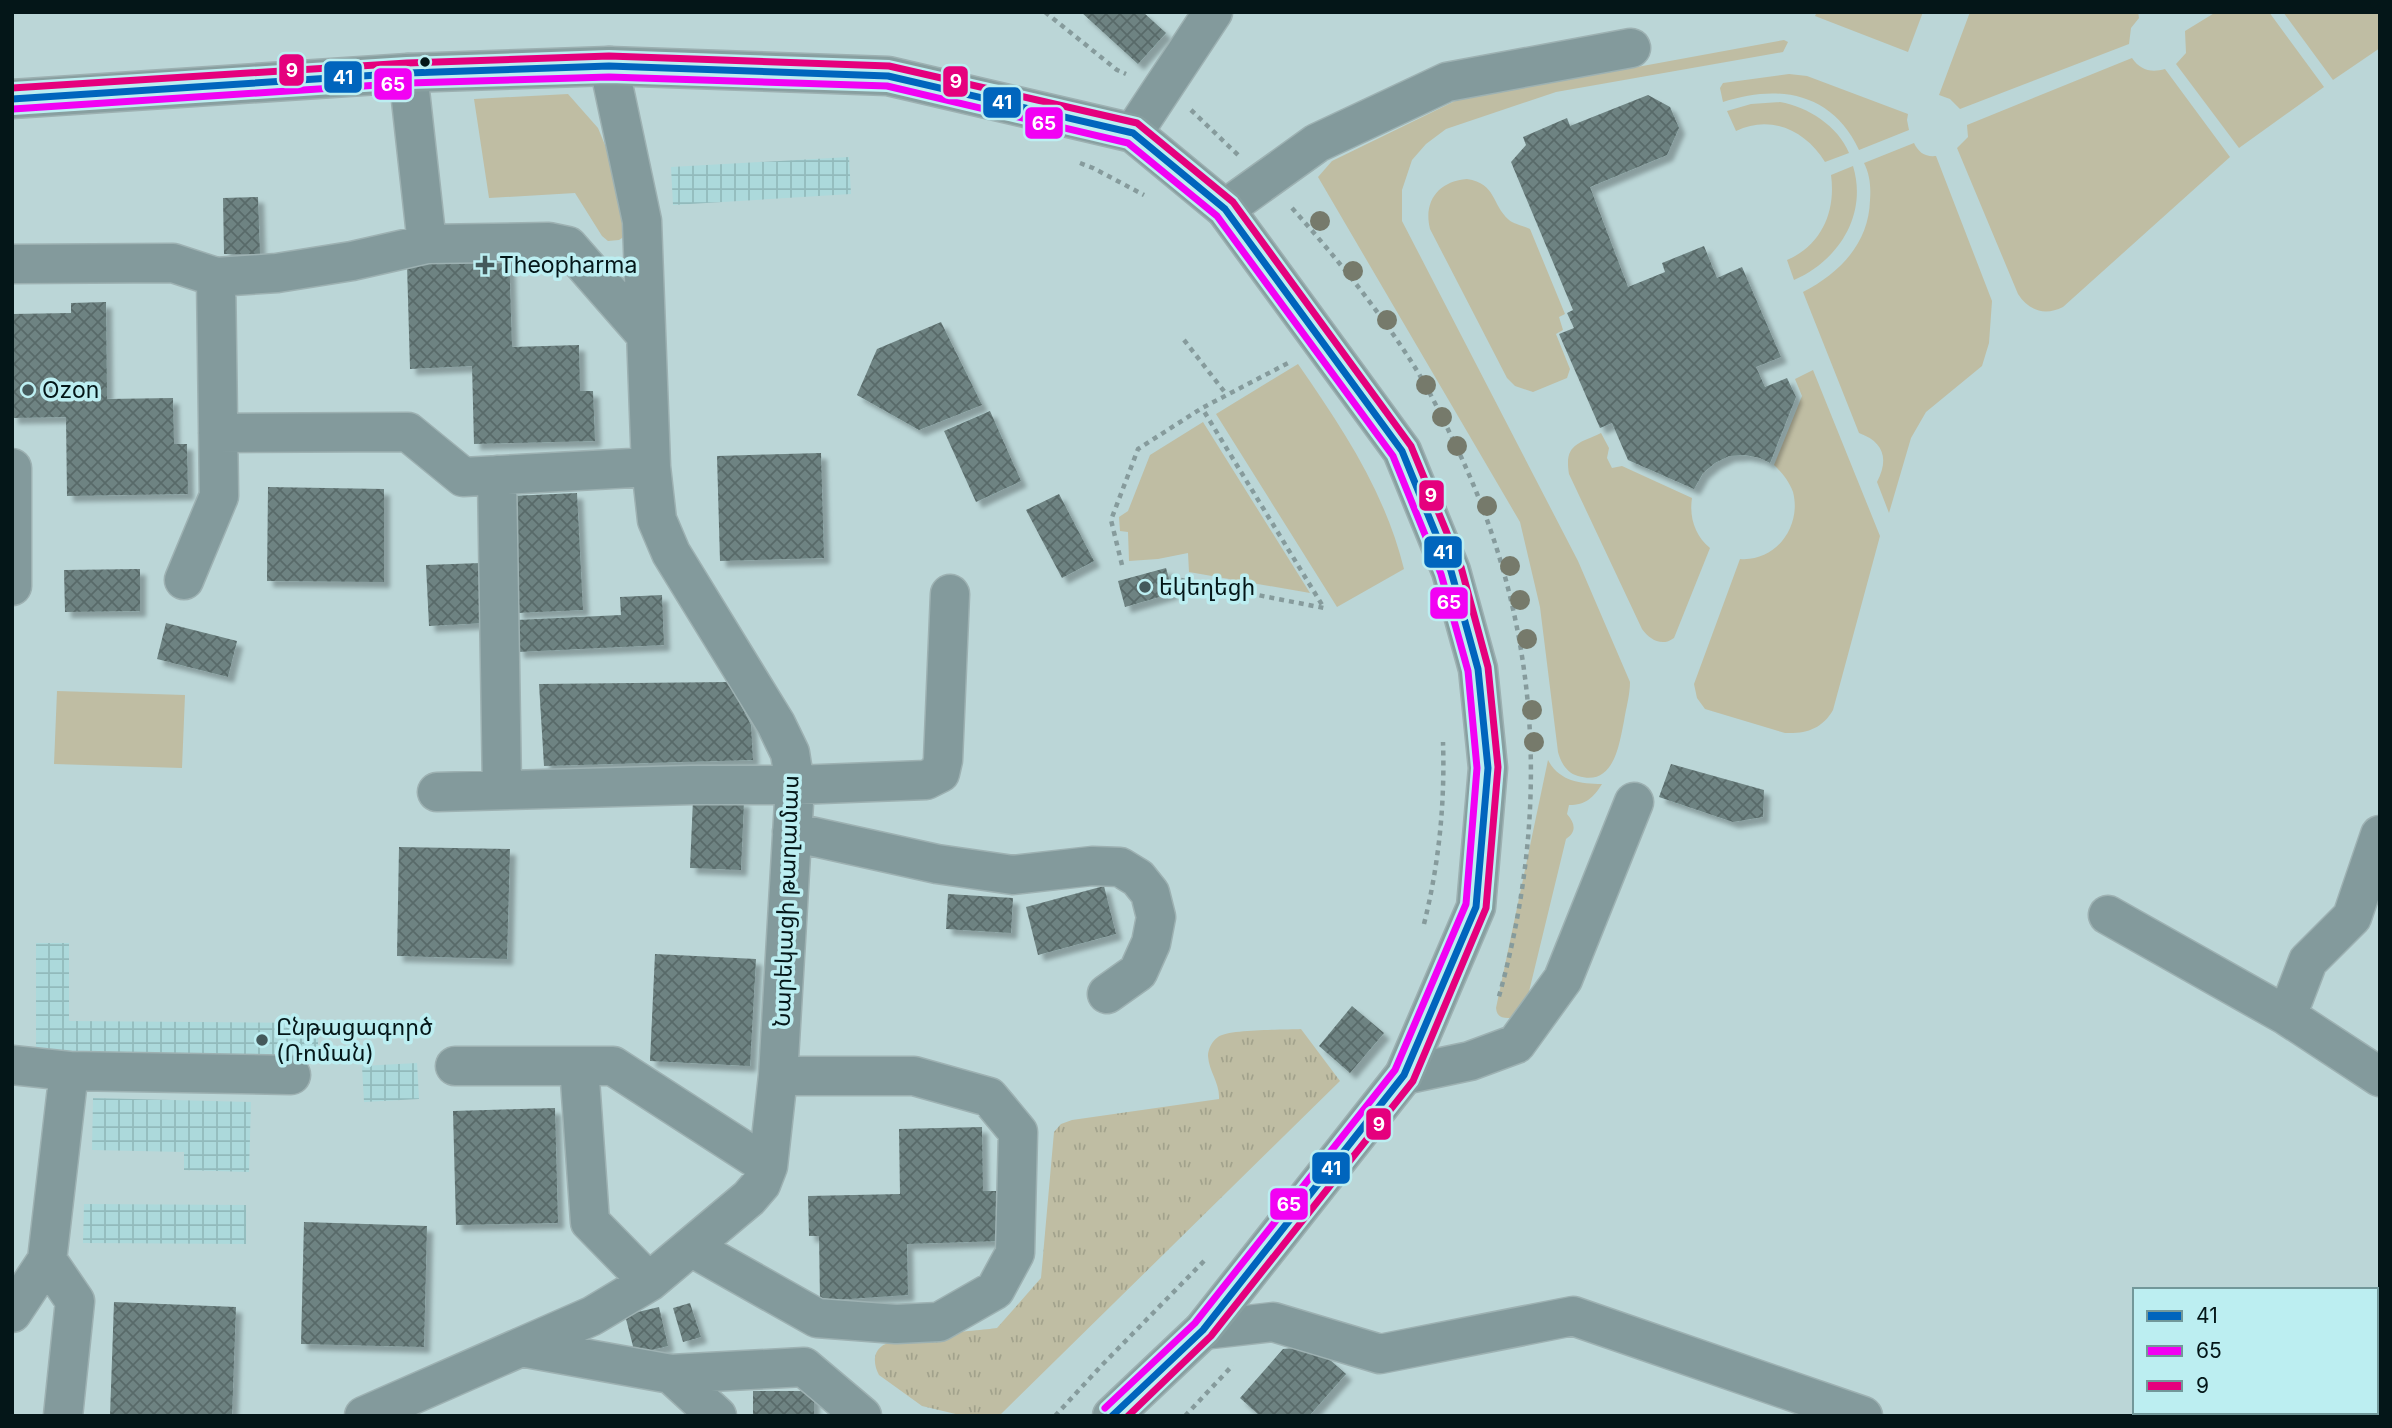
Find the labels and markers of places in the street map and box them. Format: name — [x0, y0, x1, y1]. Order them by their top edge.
unlabelled marker — [418, 55, 432, 69]
place label: Theopharma — [499, 251, 637, 279]
marker: Theopharma — [477, 257, 493, 273]
place label: Ozon — [42, 376, 99, 404]
marker: Ozon — [20, 382, 36, 398]
place label: եկեղեցի — [1159, 573, 1255, 601]
marker: եկեղեցի — [1137, 579, 1153, 595]
place label: Ընթացագործ (Ռոման) — [276, 1013, 433, 1067]
marker: Ընթացագործ (Ռոման) — [254, 1032, 270, 1048]

